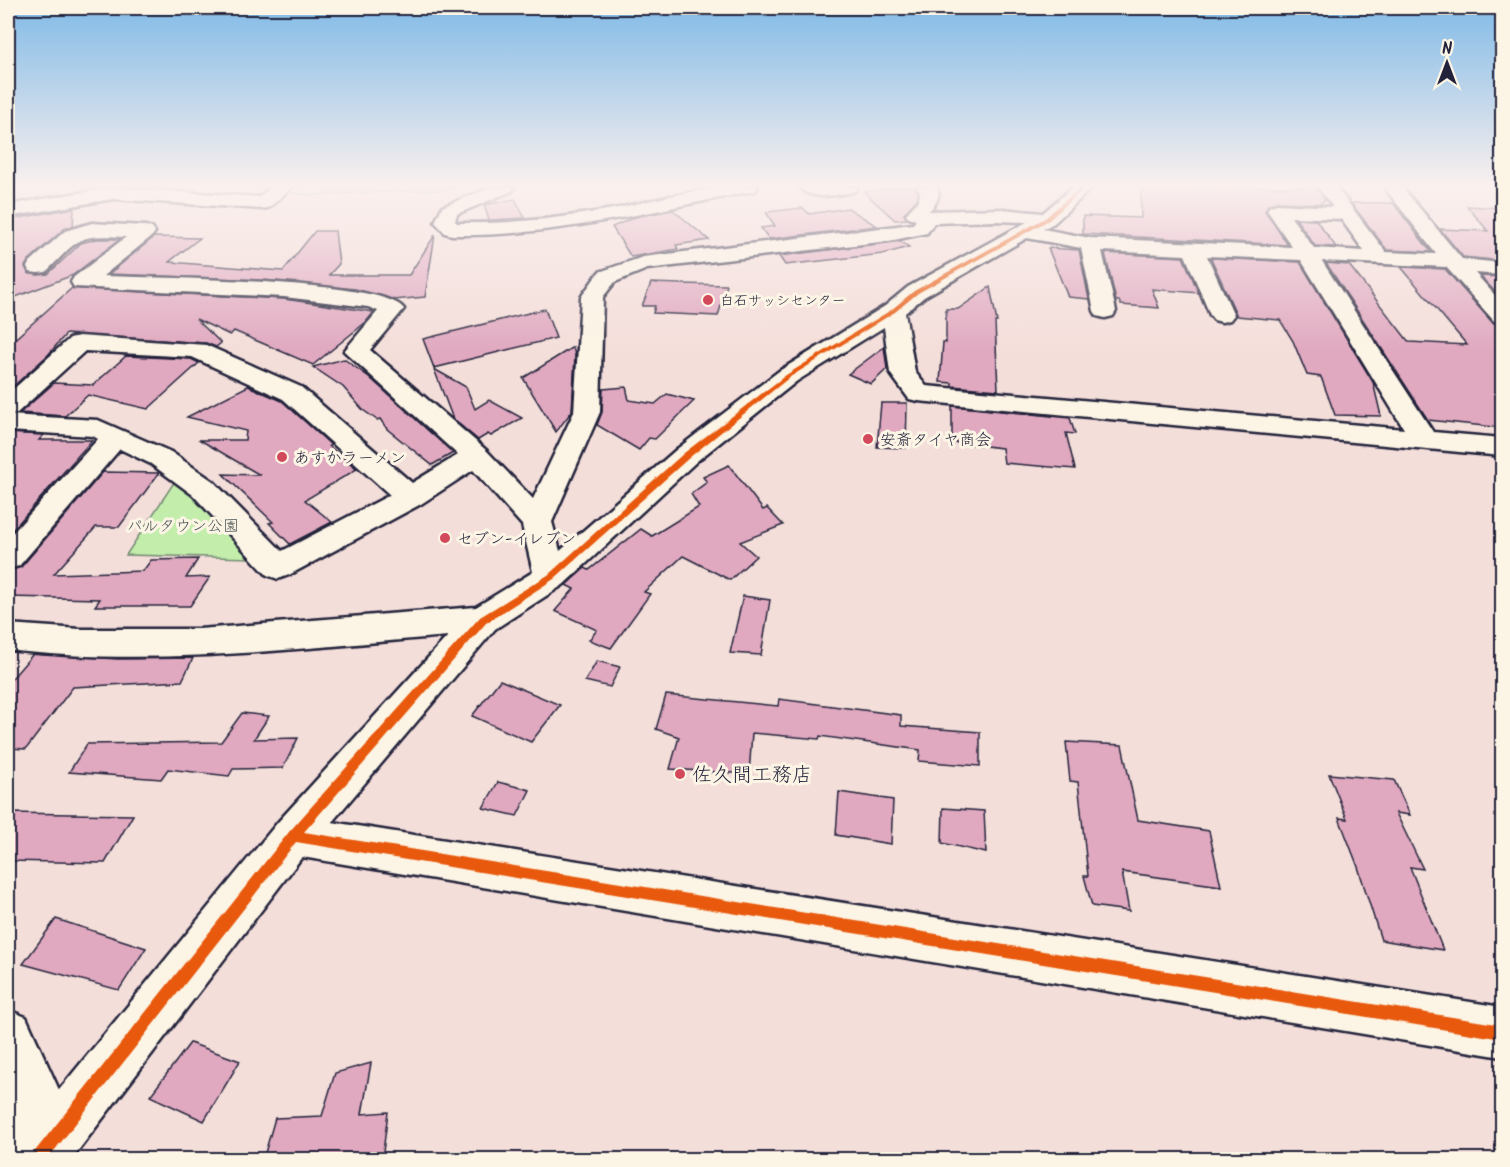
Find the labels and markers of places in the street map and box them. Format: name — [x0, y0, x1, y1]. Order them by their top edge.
place label: 白石サッシセンター — [720, 290, 845, 312]
marker: 白石サッシセンター — [701, 293, 715, 307]
place label: 安斎タイヤ商会 — [880, 428, 991, 453]
marker: 安斎タイヤ商会 — [861, 432, 875, 446]
place label: あすかラーメン — [294, 446, 406, 471]
marker: あすかラーメン — [275, 450, 289, 464]
place label: セブン-イレブン — [457, 527, 576, 552]
marker: セブン-イレブン — [438, 531, 452, 545]
place label: 佐久間工務店 — [692, 760, 812, 792]
marker: 佐久間工務店 — [673, 767, 687, 781]

